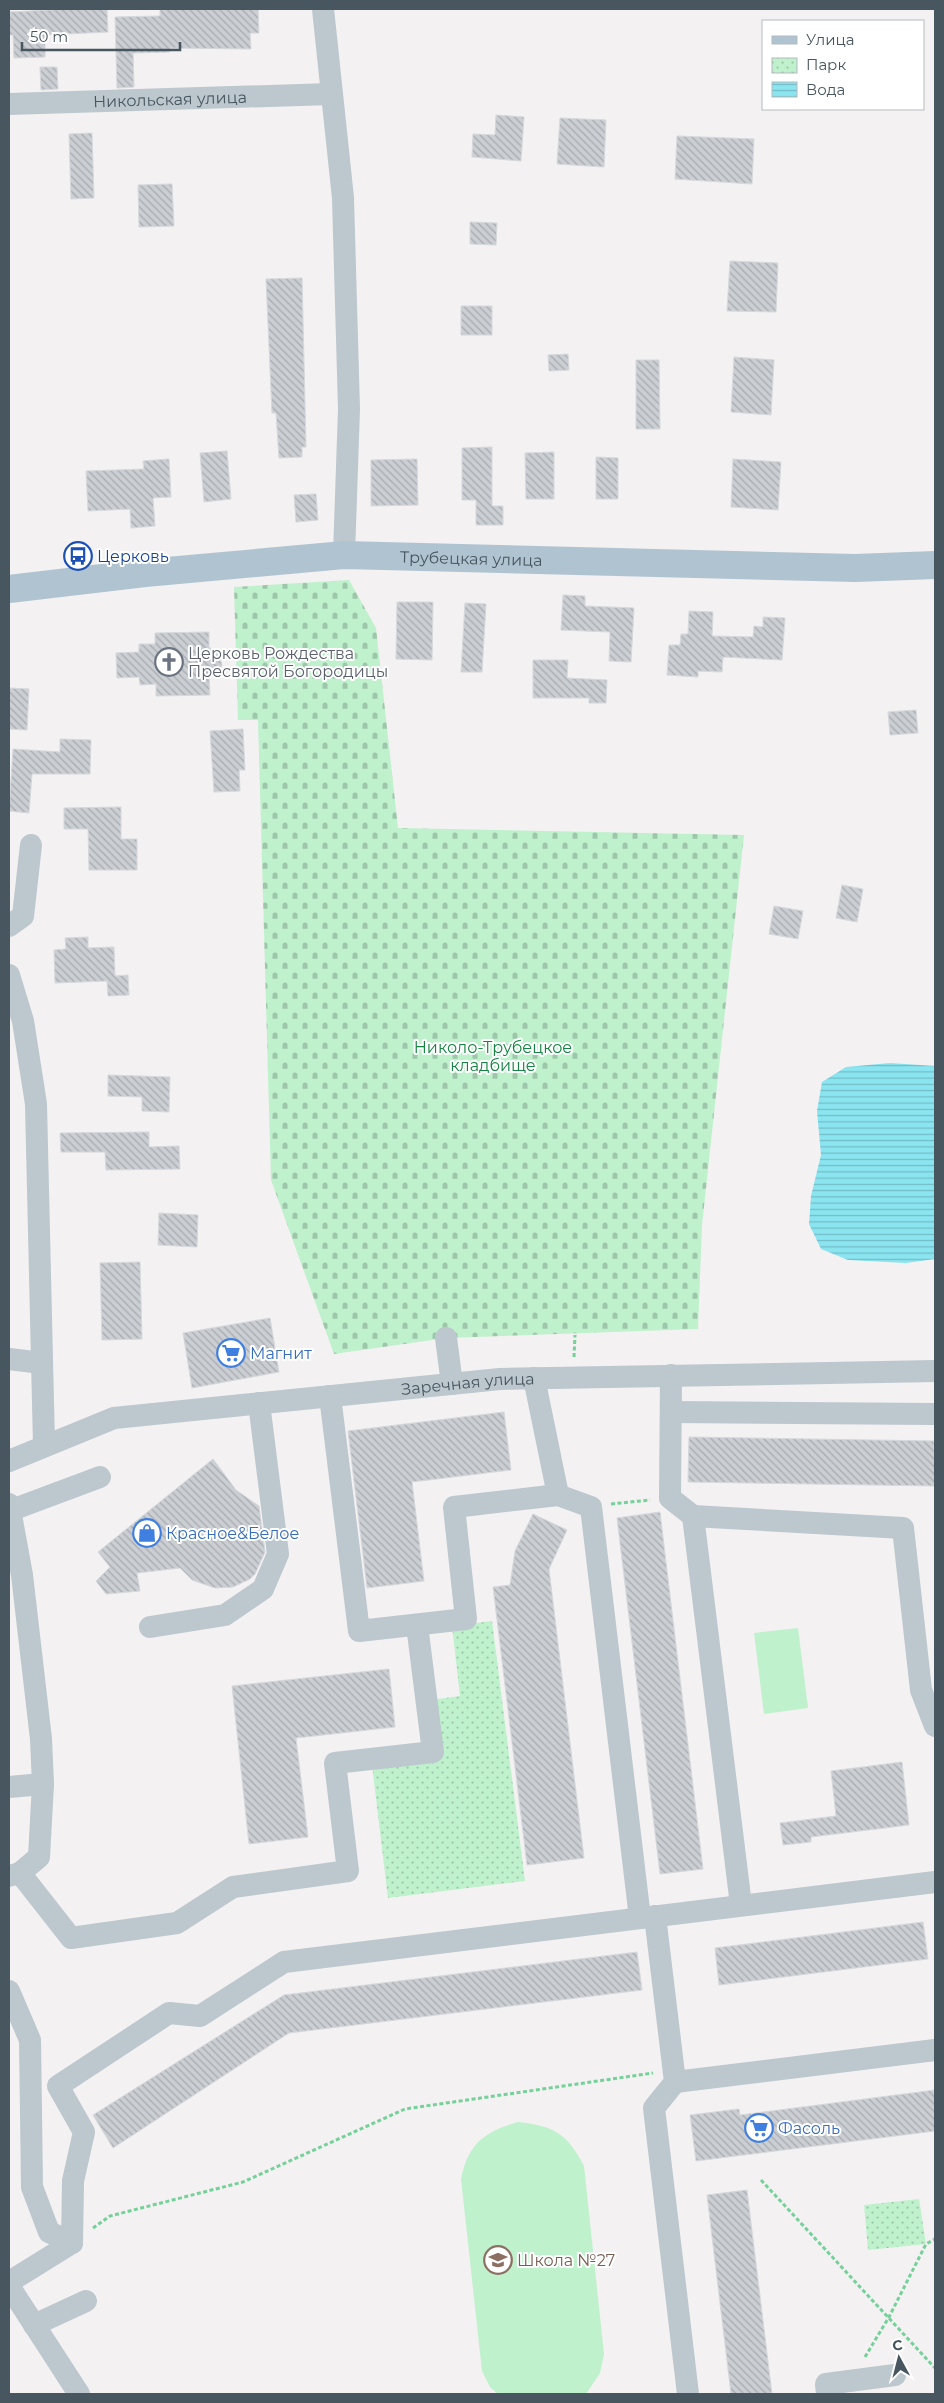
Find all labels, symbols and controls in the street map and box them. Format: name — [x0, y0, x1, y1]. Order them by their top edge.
scale bar — [22, 20, 180, 52]
legend — [762, 20, 924, 110]
text: 50 m — [30, 27, 68, 46]
text: Улица — [806, 30, 854, 49]
text: Парк — [806, 55, 846, 74]
text: Вода — [806, 80, 845, 99]
street label: Никольская улица — [93, 88, 247, 111]
bus stop icon: Церковь — [63, 541, 93, 571]
place label: Церковь — [97, 547, 169, 566]
street label: Трубецкая улица — [400, 547, 543, 570]
place label: Церковь Рождества Пресвятой Богородицы — [188, 644, 388, 681]
church icon: Церковь Рождества Пресвятой Богородицы — [154, 647, 184, 677]
park label: Николо-Трубецкое кладбище — [414, 1038, 572, 1075]
supermarket icon: Магнит — [216, 1338, 246, 1368]
place label: Магнит — [250, 1344, 312, 1363]
street label: Заречная улица — [400, 1369, 535, 1399]
shop icon: Красное&Белое — [132, 1518, 162, 1548]
place label: Красное&Белое — [166, 1524, 299, 1543]
supermarket icon: Фасоль — [744, 2113, 774, 2143]
place label: Фасоль — [778, 2119, 840, 2138]
school or university icon: Школа №27 — [483, 2245, 513, 2275]
place label: Школа №27 — [517, 2251, 615, 2270]
north arrow — [874, 2333, 924, 2383]
text: С — [891, 2336, 904, 2355]

